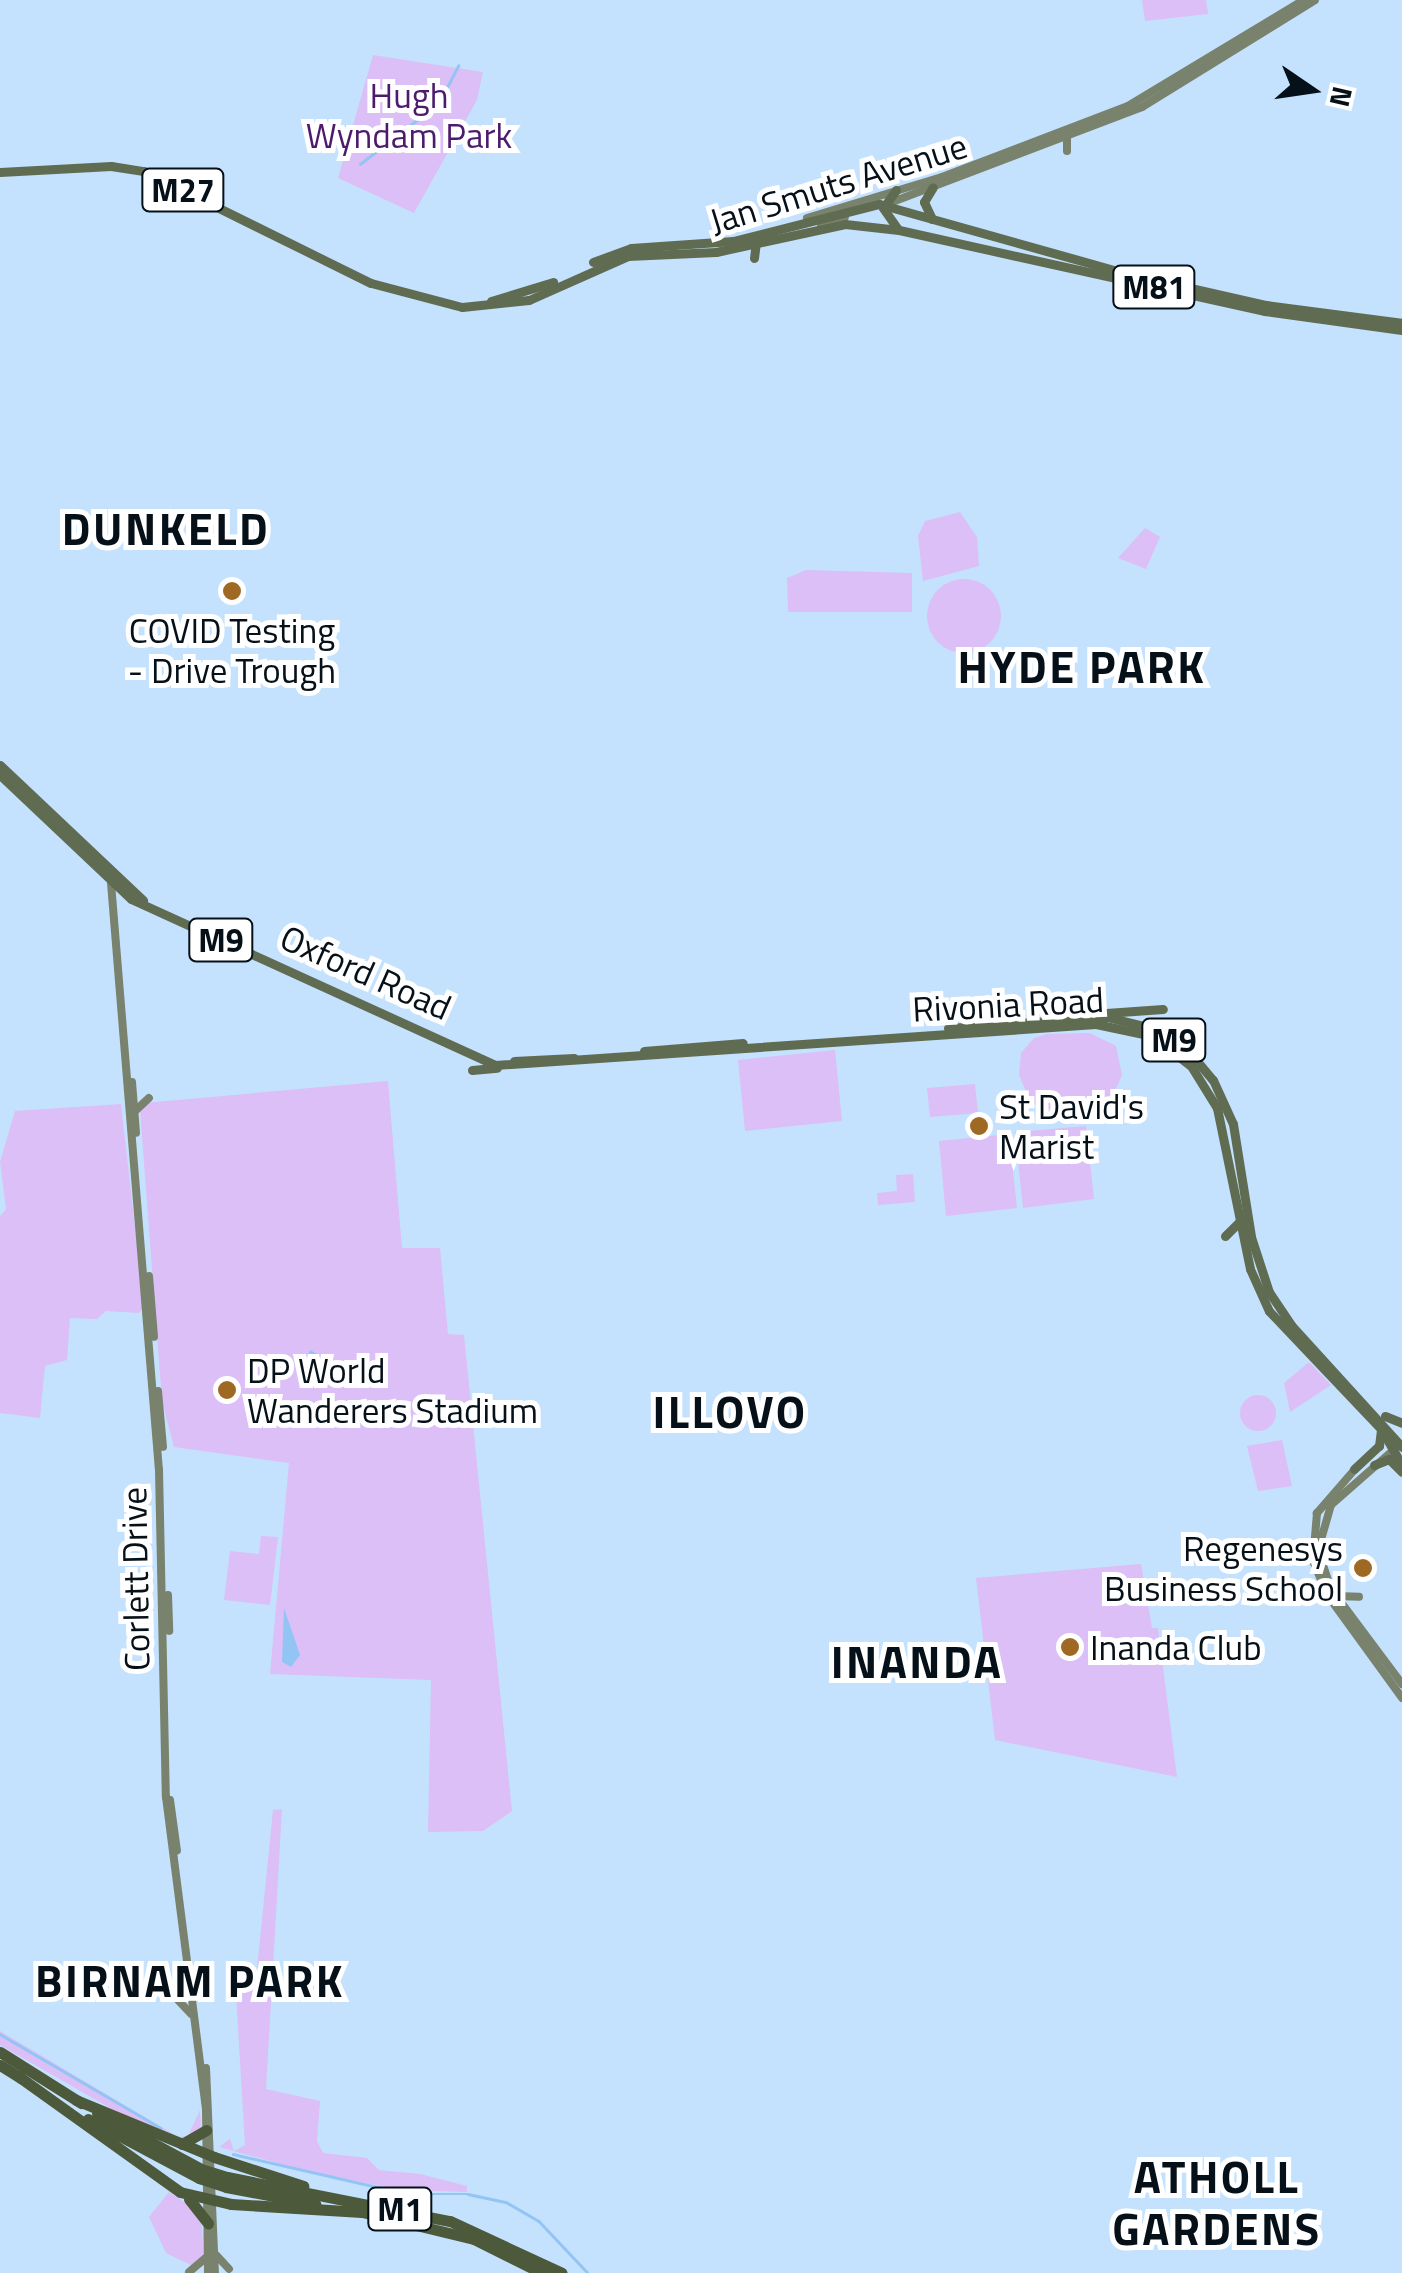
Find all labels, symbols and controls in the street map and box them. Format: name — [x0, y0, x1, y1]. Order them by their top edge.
north arrow — [1262, 40, 1362, 140]
park label: Hugh Wyndam Park — [306, 74, 512, 156]
text: N — [1319, 83, 1365, 111]
street label: Jan Smuts Avenue — [704, 124, 972, 242]
road number: M27 — [140, 163, 226, 217]
road number: M81 — [1112, 260, 1196, 314]
district label: DUNKELD — [62, 502, 270, 556]
marker: COVID Testing - Drive Trough — [219, 578, 245, 604]
place label: COVID Testing - Drive Trough — [128, 609, 336, 691]
district label: HYDE PARK — [958, 640, 1206, 694]
road number: M9 — [186, 913, 256, 967]
street label: Oxford Road — [274, 916, 458, 1028]
street label: Rivonia Road — [911, 978, 1105, 1030]
road number: M9 — [1139, 1013, 1209, 1067]
place label: St David's Marist — [999, 1085, 1144, 1167]
marker: St David's Marist — [968, 1115, 990, 1137]
place label: DP World Wanderers Stadium — [247, 1349, 538, 1431]
marker: DP World Wanderers Stadium — [216, 1379, 238, 1401]
district label: ILLOVO — [653, 1385, 807, 1439]
street label: Corlett Drive — [112, 1487, 158, 1671]
place label: Regenesys Business School — [1104, 1527, 1343, 1609]
marker: Regenesys Business School — [1352, 1557, 1374, 1579]
place label: Inanda Club — [1090, 1626, 1262, 1668]
district label: INANDA — [831, 1635, 1003, 1689]
marker: Inanda Club — [1059, 1636, 1081, 1658]
district label: BIRNAM PARK — [35, 1954, 345, 2008]
district label: ATHOLL GARDENS — [1112, 2150, 1322, 2256]
road number: M1 — [365, 2182, 435, 2236]

